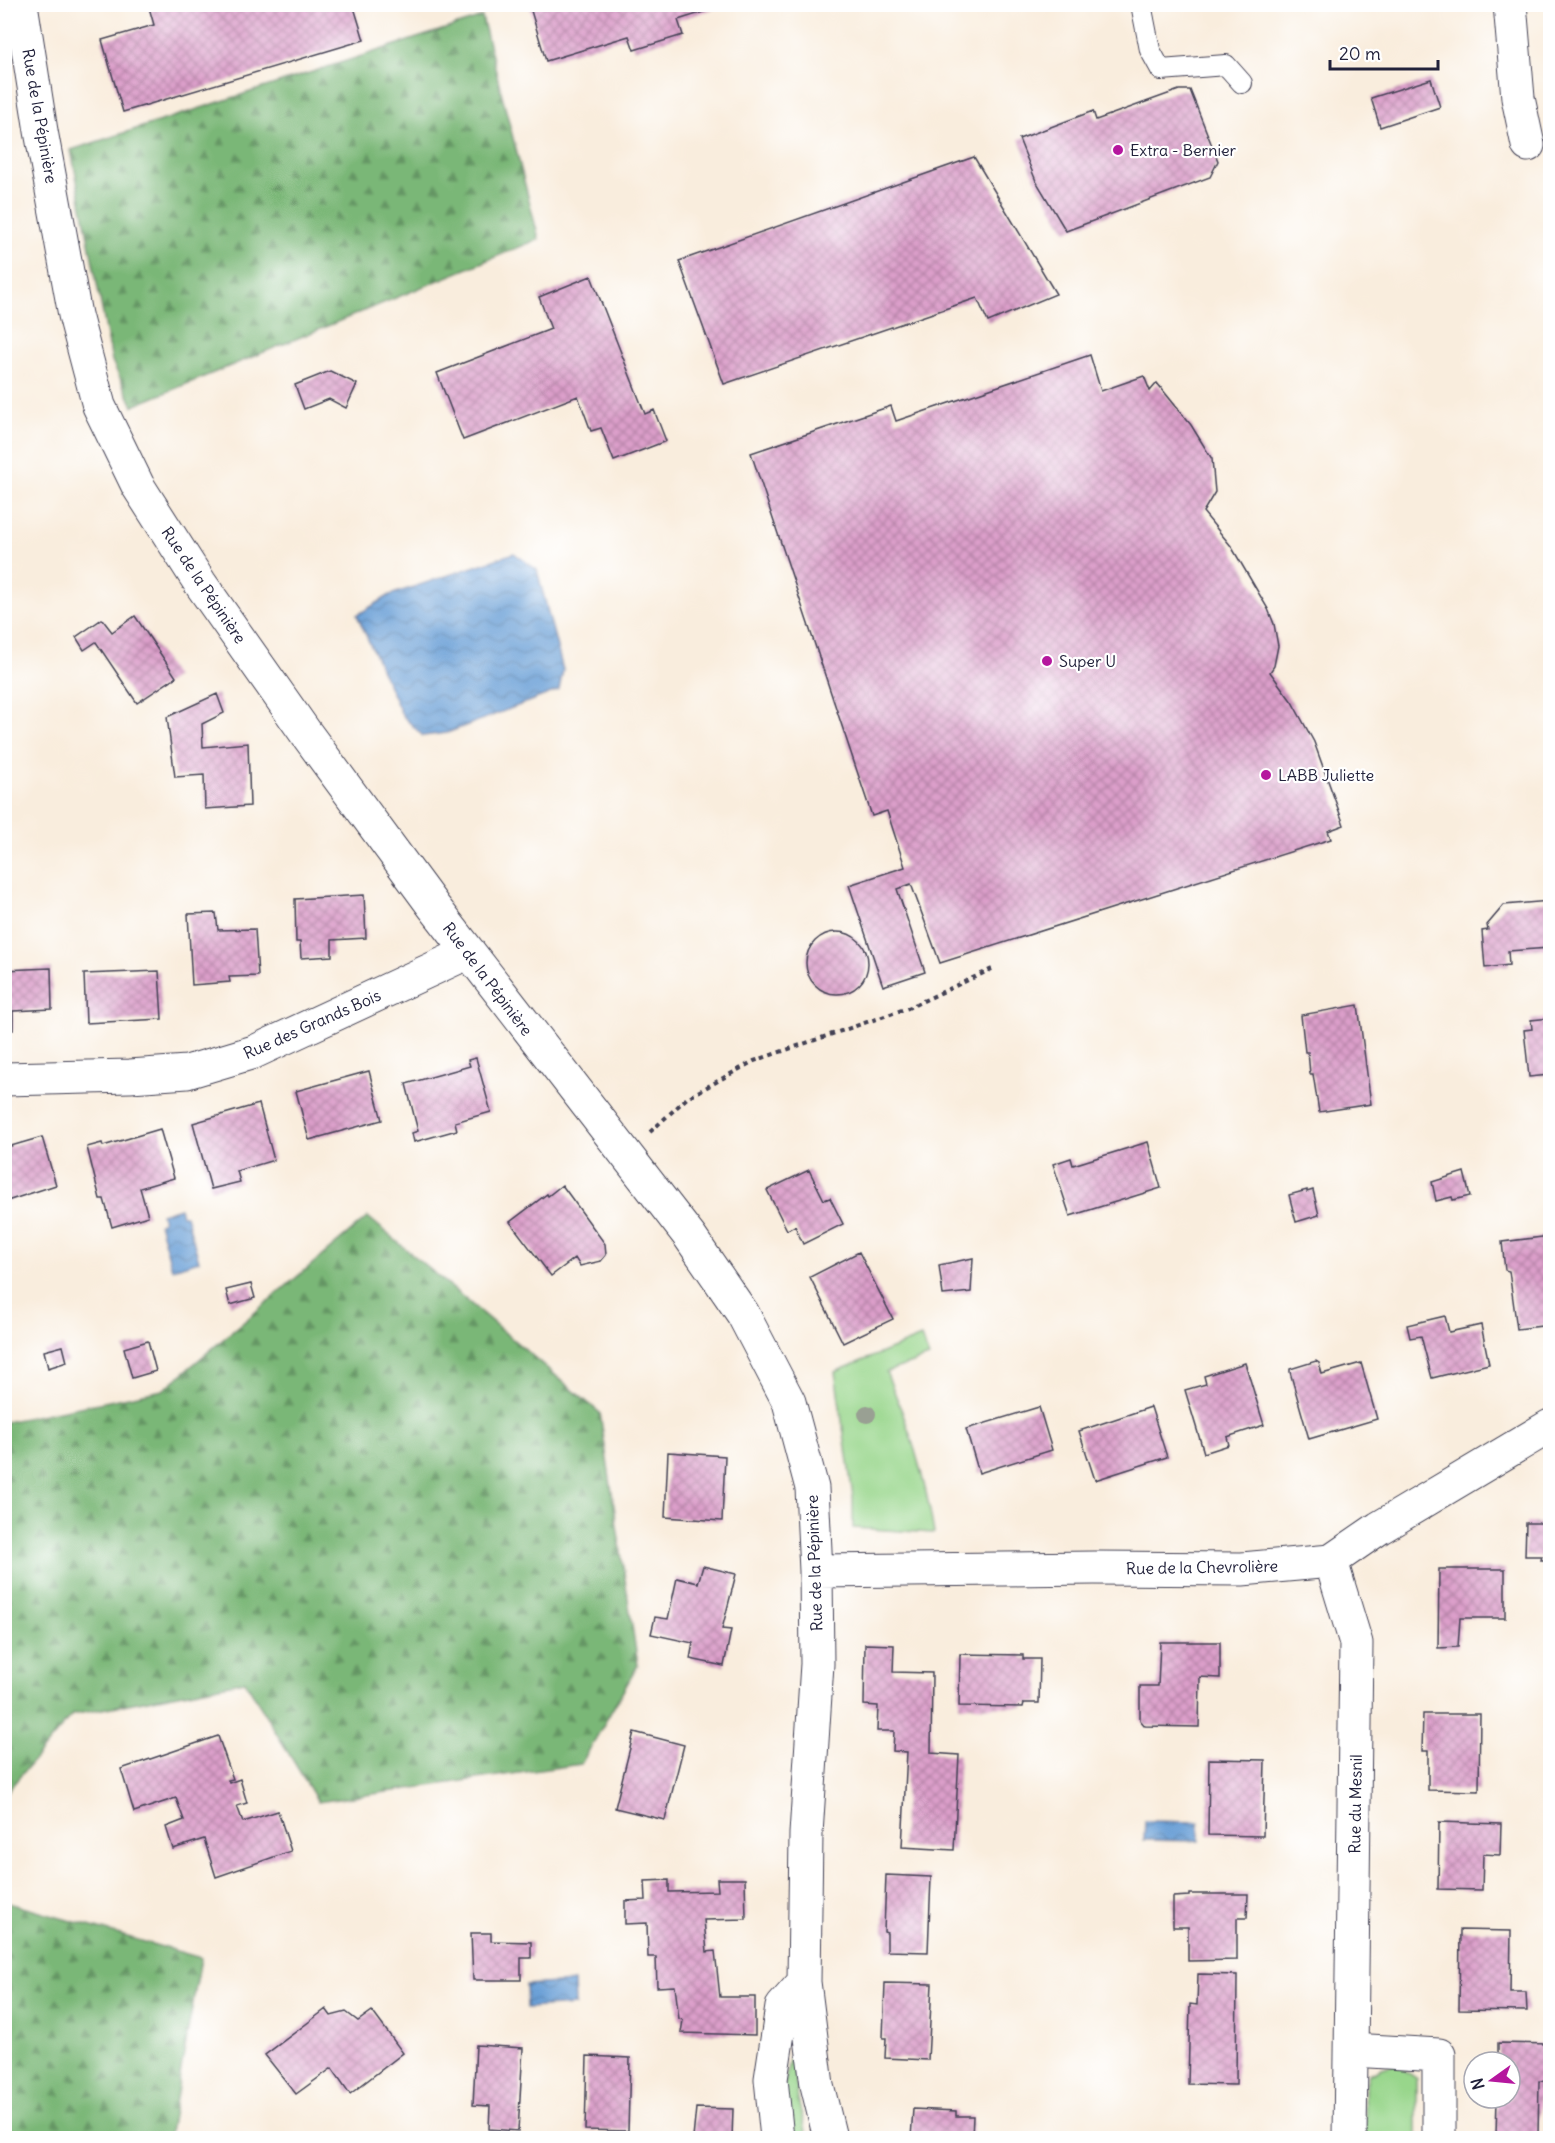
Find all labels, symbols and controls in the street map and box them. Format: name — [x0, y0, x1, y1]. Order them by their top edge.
scale bar — [1330, 33, 1438, 71]
text: 20 m — [1339, 42, 1381, 65]
street label: Rue de la Pépinière — [18, 47, 62, 185]
place label: Extra - Bernier — [1130, 140, 1237, 160]
marker: Extra - Bernier — [1111, 143, 1125, 157]
street label: Rue de la Pépinière — [158, 523, 250, 647]
place label: Super U — [1059, 651, 1116, 671]
marker: Super U — [1040, 654, 1054, 668]
place label: LABB Juliette — [1278, 765, 1374, 785]
marker: LABB Juliette — [1259, 768, 1273, 782]
street label: Rue de la Pépinière — [439, 918, 537, 1040]
street label: Rue des Grands Bois — [240, 985, 384, 1063]
street label: Rue de la Pépinière — [802, 1494, 826, 1632]
street label: Rue de la Chevrolière — [1126, 1556, 1278, 1578]
street label: Rue du Mesnil — [1344, 1754, 1366, 1854]
north arrow — [1462, 2050, 1522, 2110]
text: N — [1466, 2076, 1489, 2092]

